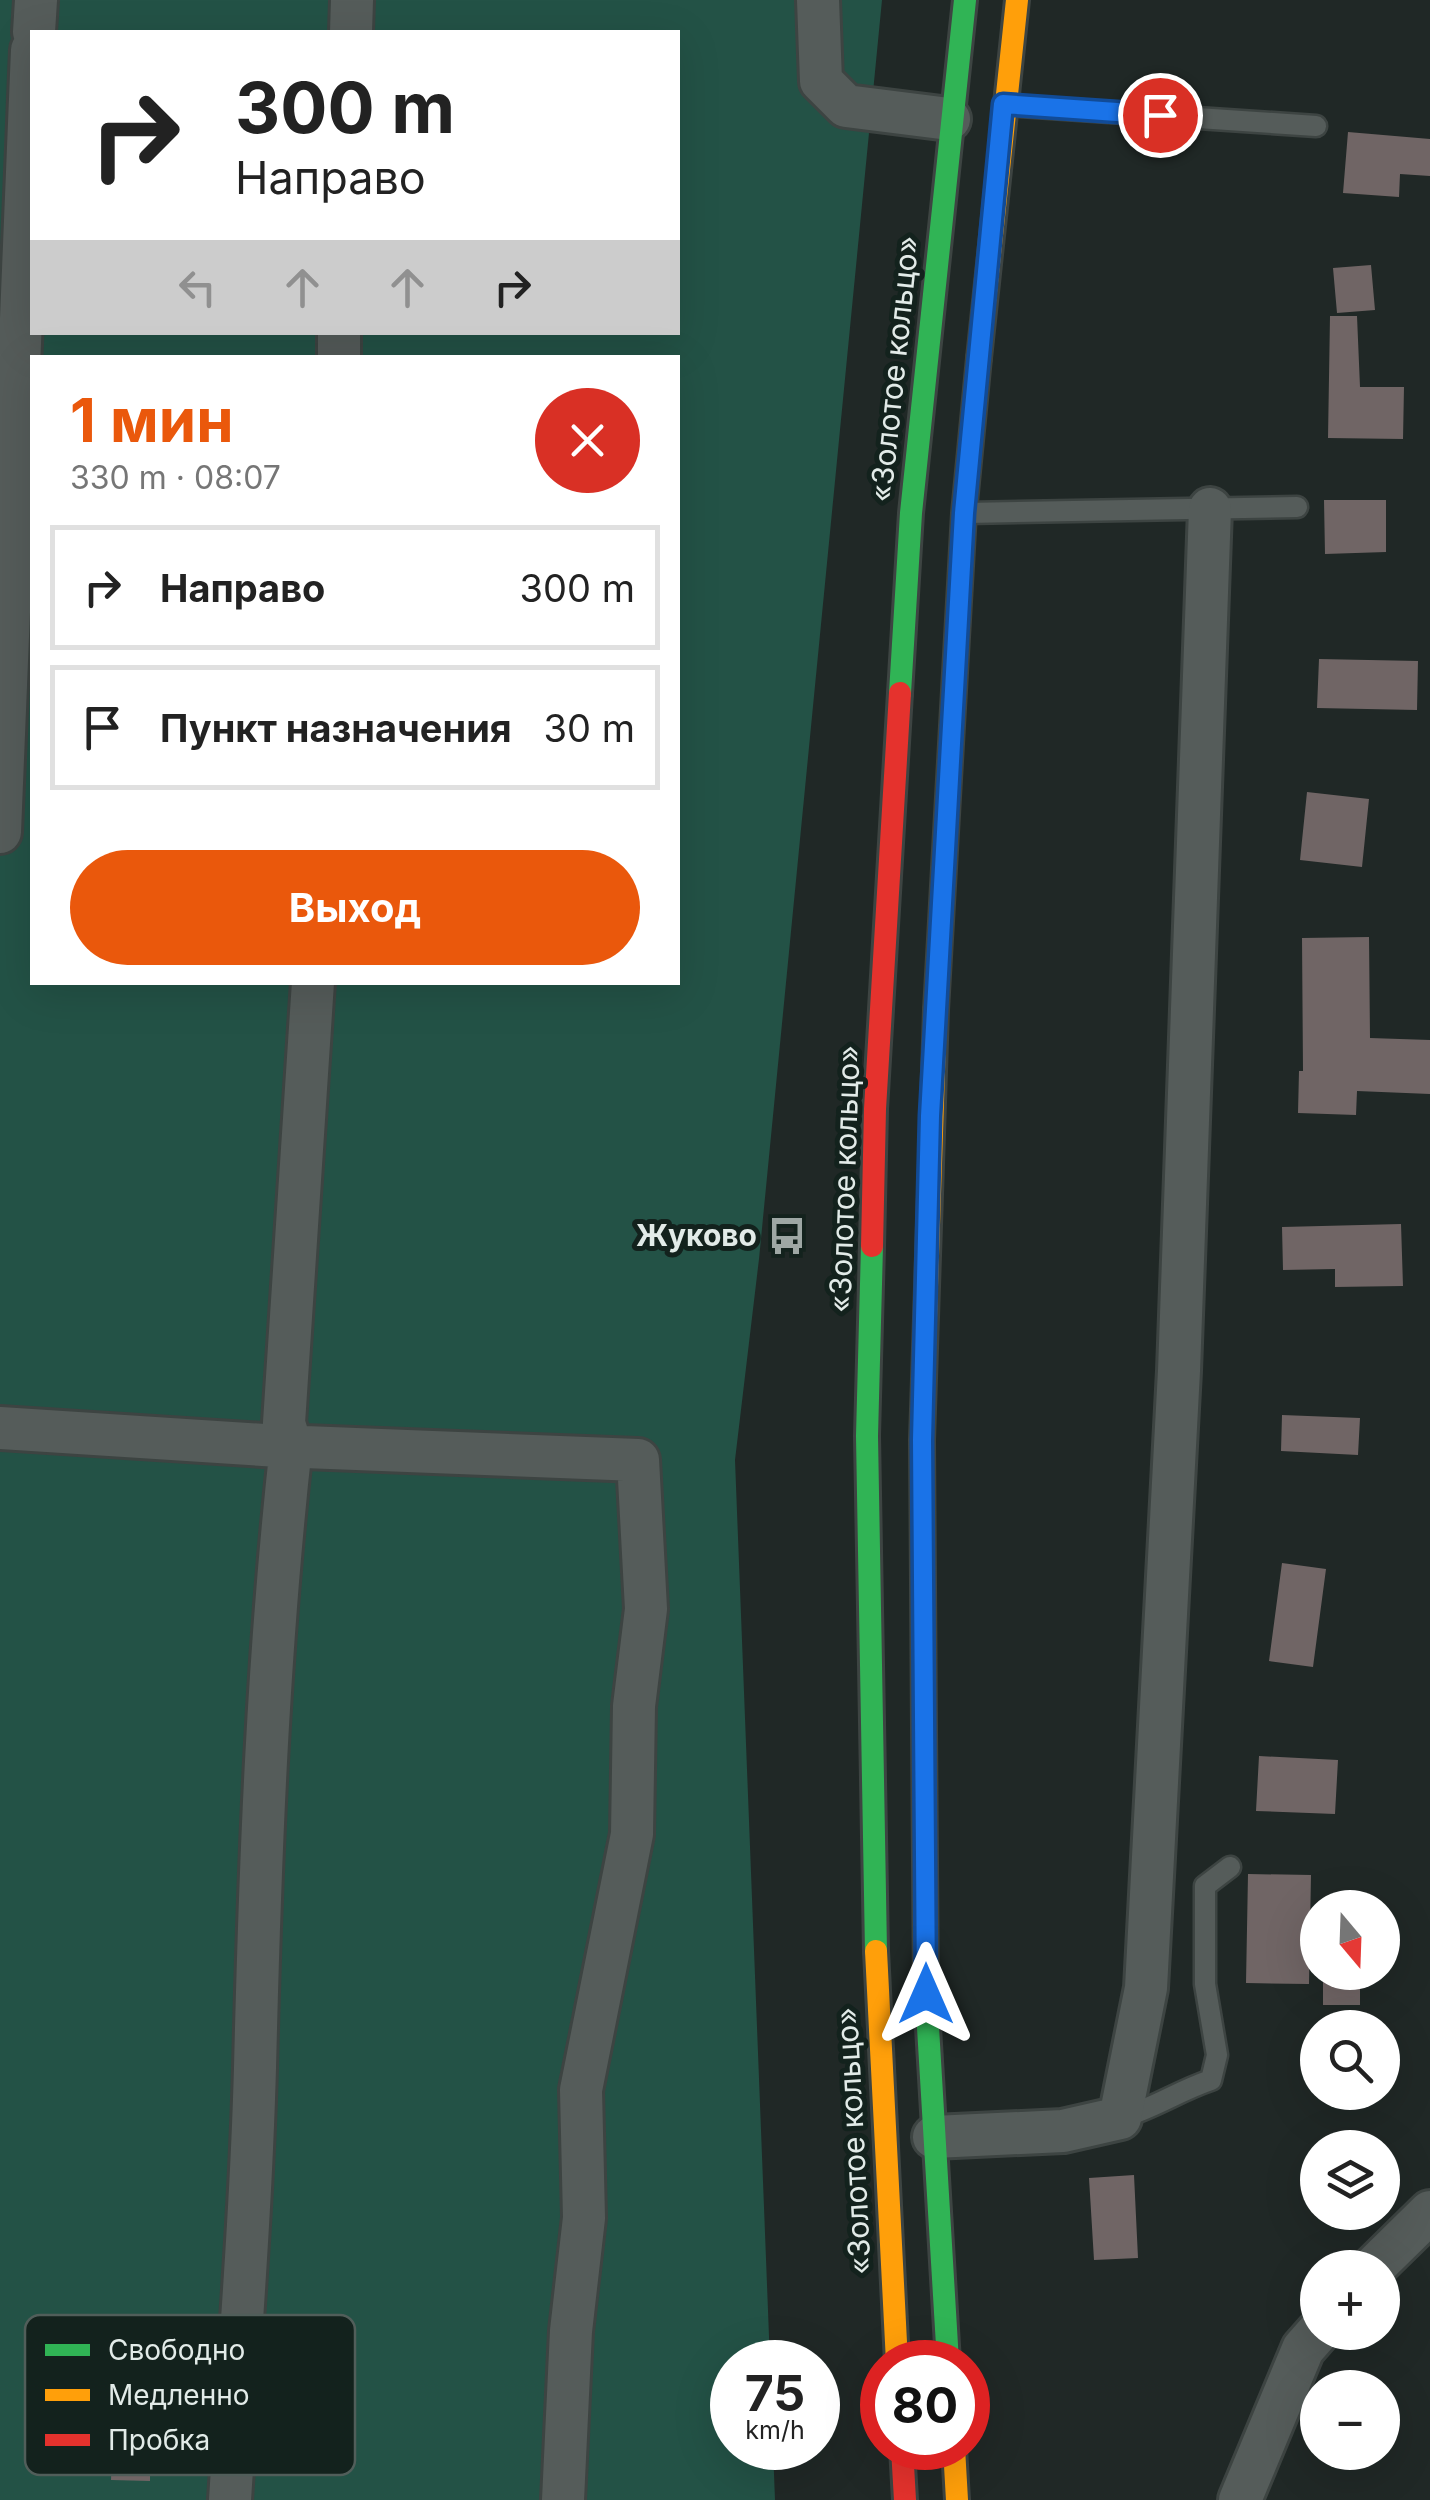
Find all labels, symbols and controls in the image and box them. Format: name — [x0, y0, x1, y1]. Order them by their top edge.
text: 300 m — [235, 65, 455, 150]
icon: right — [70, 70, 200, 200]
pin — [1118, 73, 1203, 158]
icon: arrive — [1133, 88, 1188, 143]
text: Направо — [235, 150, 426, 205]
street label: «Золотое кольцо» — [862, 234, 926, 504]
icon: left — [170, 260, 225, 315]
icon: ahead — [275, 260, 330, 315]
icon: ahead — [380, 260, 435, 315]
icon: right — [485, 260, 540, 315]
text: 1 мин — [70, 384, 234, 456]
button: close — [535, 388, 640, 493]
text: 330 m · 08:07 — [70, 458, 281, 497]
icon: right — [75, 560, 130, 615]
text: Направо — [160, 565, 325, 611]
text: 300 m — [520, 565, 635, 611]
icon: arrive — [75, 700, 130, 755]
text: Пункт назначения — [160, 705, 512, 751]
text: 30 m — [544, 705, 635, 751]
button: Выход — [70, 850, 640, 965]
street label: «Золотое кольцо» — [821, 1045, 867, 1313]
bus stop icon: Жуково — [766, 1215, 808, 1257]
place label: Жуково — [636, 1217, 757, 1253]
north arrow — [1300, 1890, 1400, 1990]
map controls — [1300, 1890, 1400, 2470]
position arrow — [874, 1942, 978, 2046]
street label: «Золотое кольцо» — [828, 2006, 878, 2276]
button: search — [1300, 2010, 1400, 2110]
button: layers — [1300, 2130, 1400, 2230]
button: + — [1300, 2250, 1400, 2350]
legend — [25, 2315, 355, 2475]
text: Свободно — [108, 2333, 245, 2367]
speed limit sign: 80 — [860, 2340, 990, 2470]
text: 75 — [745, 2363, 805, 2423]
button: − — [1300, 2370, 1400, 2470]
text: Медленно — [108, 2378, 250, 2412]
text: km/h — [745, 2415, 805, 2445]
text: Пробка — [108, 2423, 210, 2457]

